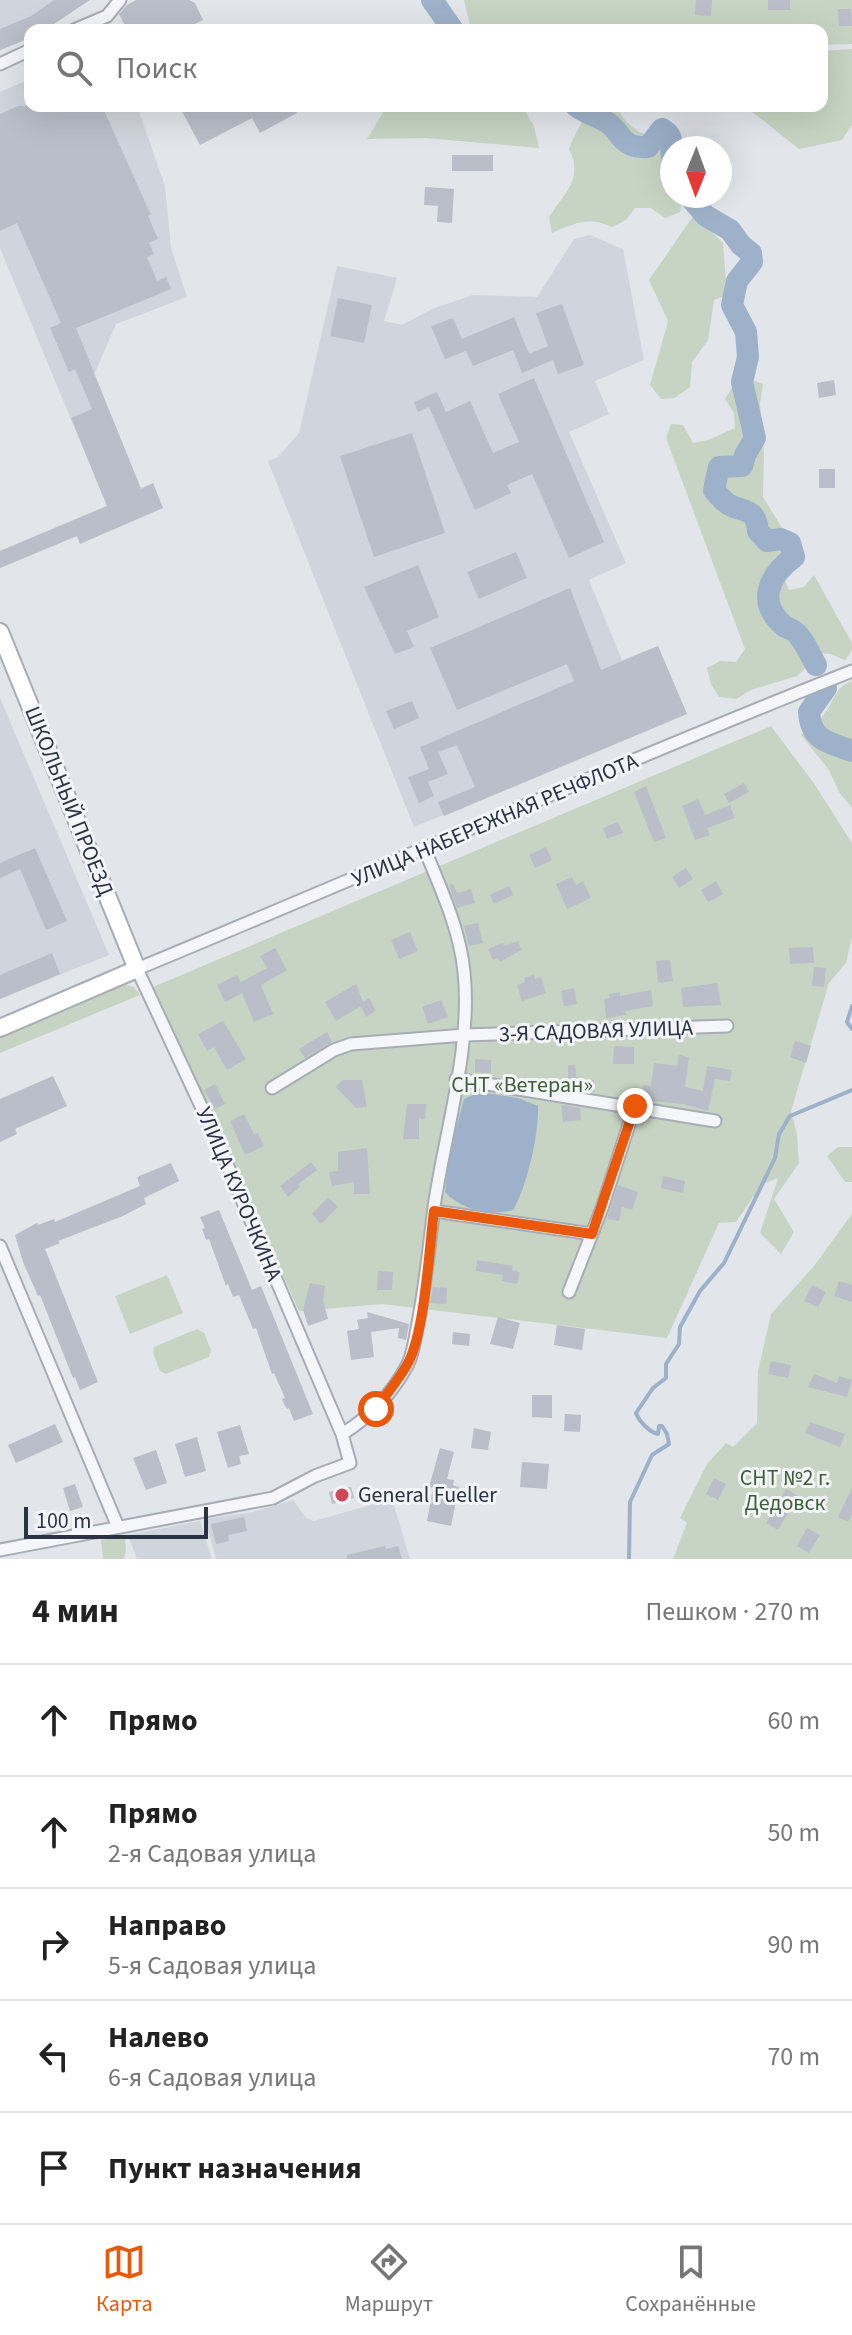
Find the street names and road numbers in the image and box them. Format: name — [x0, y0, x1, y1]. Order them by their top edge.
street label: ШКОЛЬНЫЙ ПРОЕЗД — [16, 701, 122, 901]
street label: УЛИЦА НАБЕРЕЖНАЯ РЕЧФЛОТА — [347, 745, 643, 895]
street label: 3-Я САДОВАЯ УЛИЦА — [498, 1012, 694, 1050]
street label: УЛИЦА КУРОЧКИНА — [188, 1102, 290, 1286]

